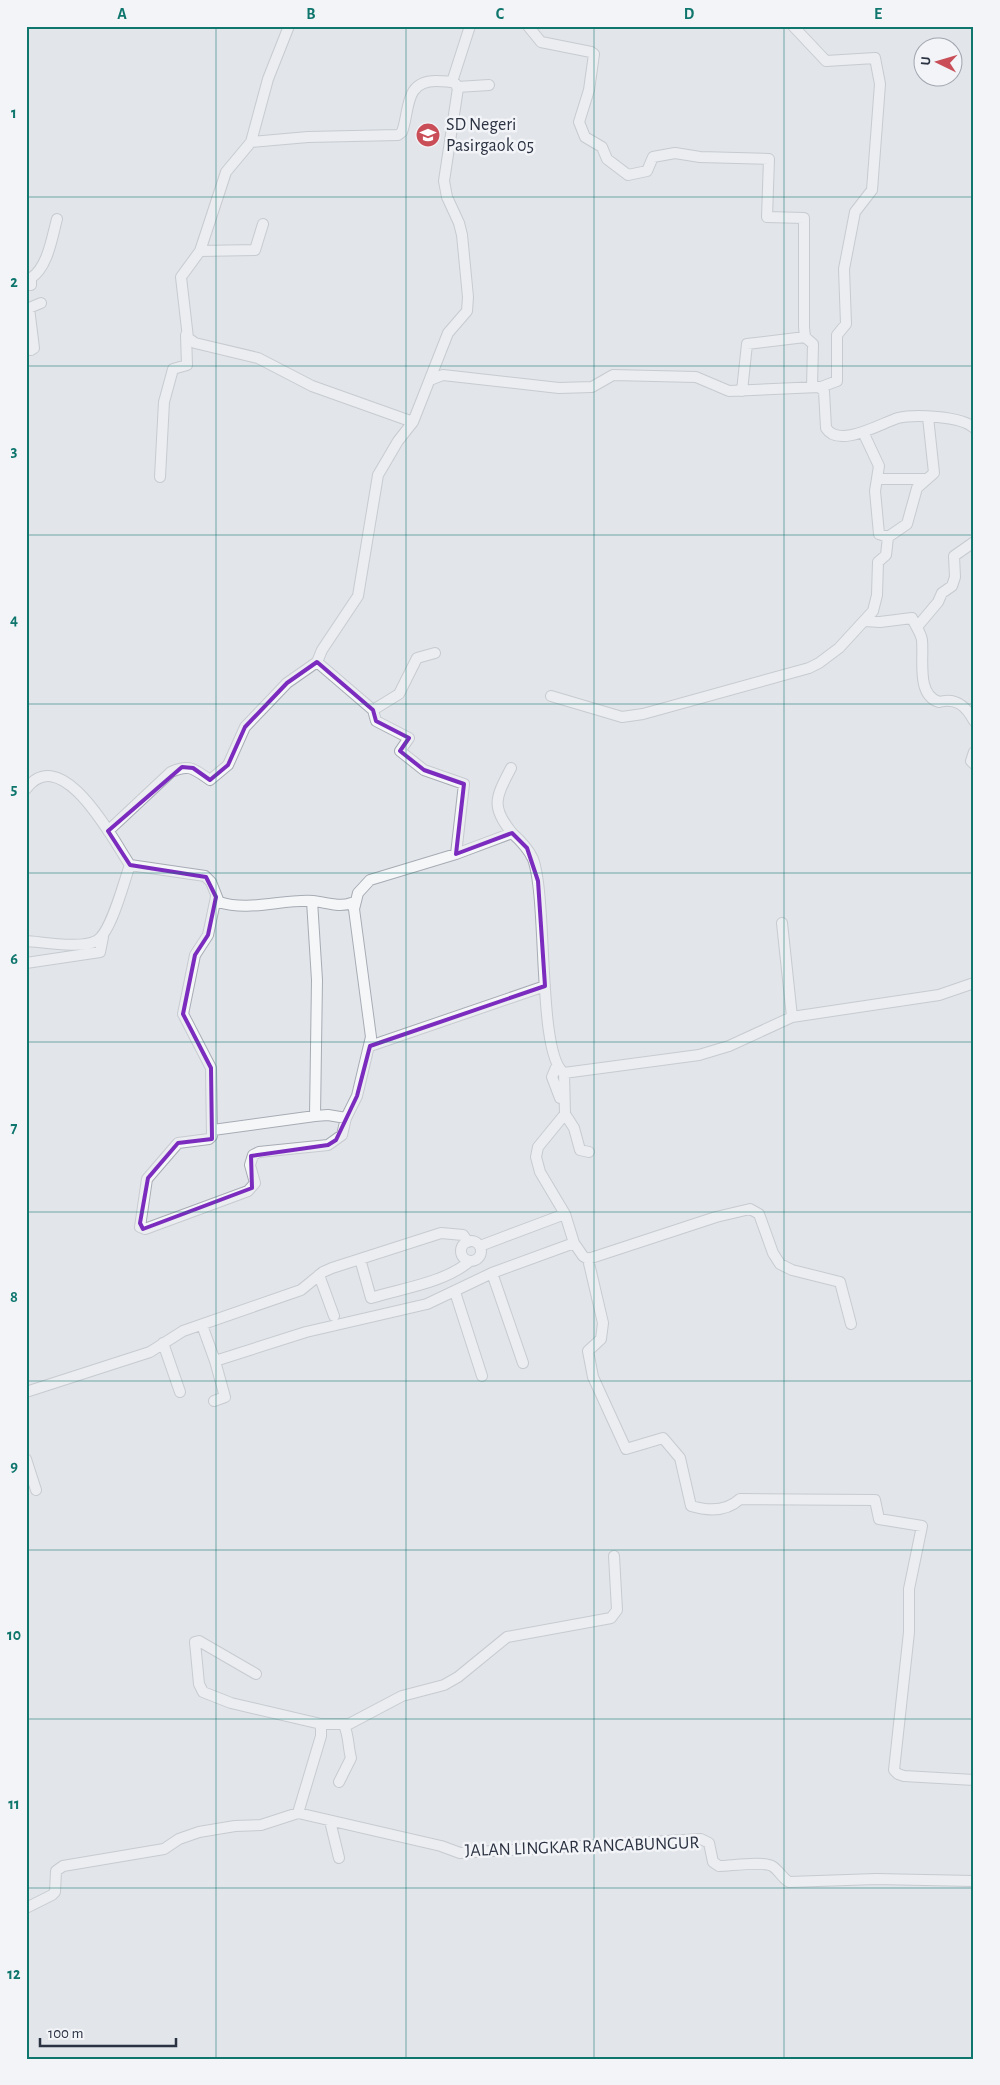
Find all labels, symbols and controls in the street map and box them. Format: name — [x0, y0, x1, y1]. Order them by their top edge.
text: A — [117, 6, 127, 22]
text: B — [306, 6, 316, 22]
text: C — [496, 6, 505, 22]
text: D — [684, 6, 695, 22]
text: E — [874, 6, 882, 22]
north arrow — [912, 38, 962, 88]
text: U — [919, 56, 933, 66]
text: 1 — [11, 105, 17, 121]
place label: SD Negeri Pasirgaok 05 — [446, 116, 534, 155]
school or university icon: SD Negeri Pasirgaok 05 — [415, 122, 441, 148]
text: 2 — [10, 274, 18, 290]
text: 3 — [11, 443, 18, 459]
text: 4 — [10, 612, 18, 628]
text: 5 — [11, 781, 18, 797]
text: 6 — [10, 951, 18, 967]
text: 7 — [11, 1120, 18, 1136]
text: 8 — [10, 1289, 18, 1305]
text: 9 — [10, 1458, 18, 1474]
text: 10 — [7, 1627, 21, 1643]
text: 11 — [8, 1796, 20, 1812]
street label: JALAN LINGKAR RANCABUNGUR — [464, 1834, 700, 1860]
text: 12 — [7, 1966, 21, 1982]
scale bar — [40, 2015, 176, 2047]
text: 100 m — [48, 2026, 83, 2041]

